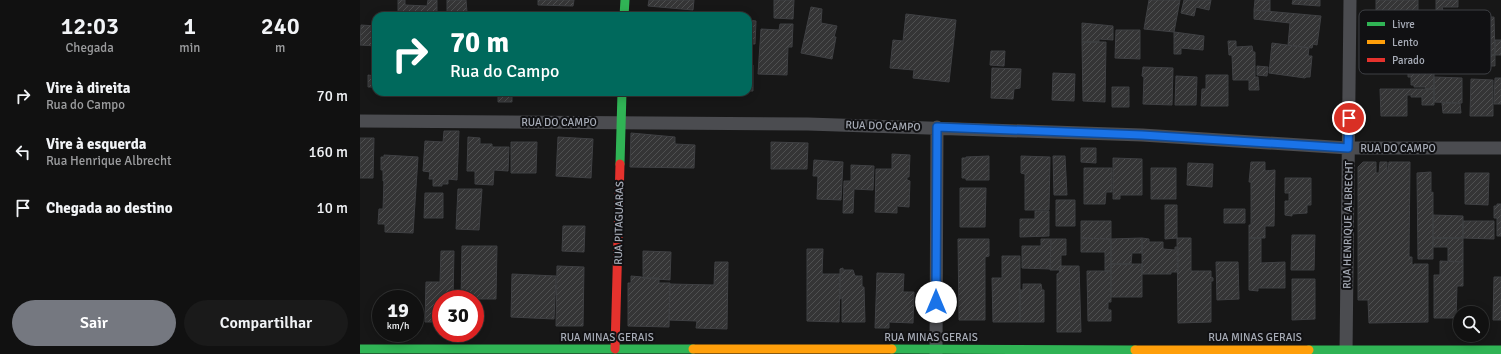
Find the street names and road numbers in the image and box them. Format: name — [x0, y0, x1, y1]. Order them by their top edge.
street label: RUA DO CAMPO — [521, 116, 597, 129]
street label: RUA DO CAMPO — [845, 118, 921, 134]
street label: RUA DO CAMPO — [1360, 142, 1436, 155]
street label: RUA HENRIQUE ALBRECHT — [1340, 160, 1356, 289]
street label: RUA PITAGUARAS — [612, 181, 626, 265]
street label: RUA MINAS GERAIS — [560, 331, 654, 344]
street label: RUA MINAS GERAIS — [884, 331, 978, 344]
street label: RUA MINAS GERAIS — [1208, 331, 1302, 344]

